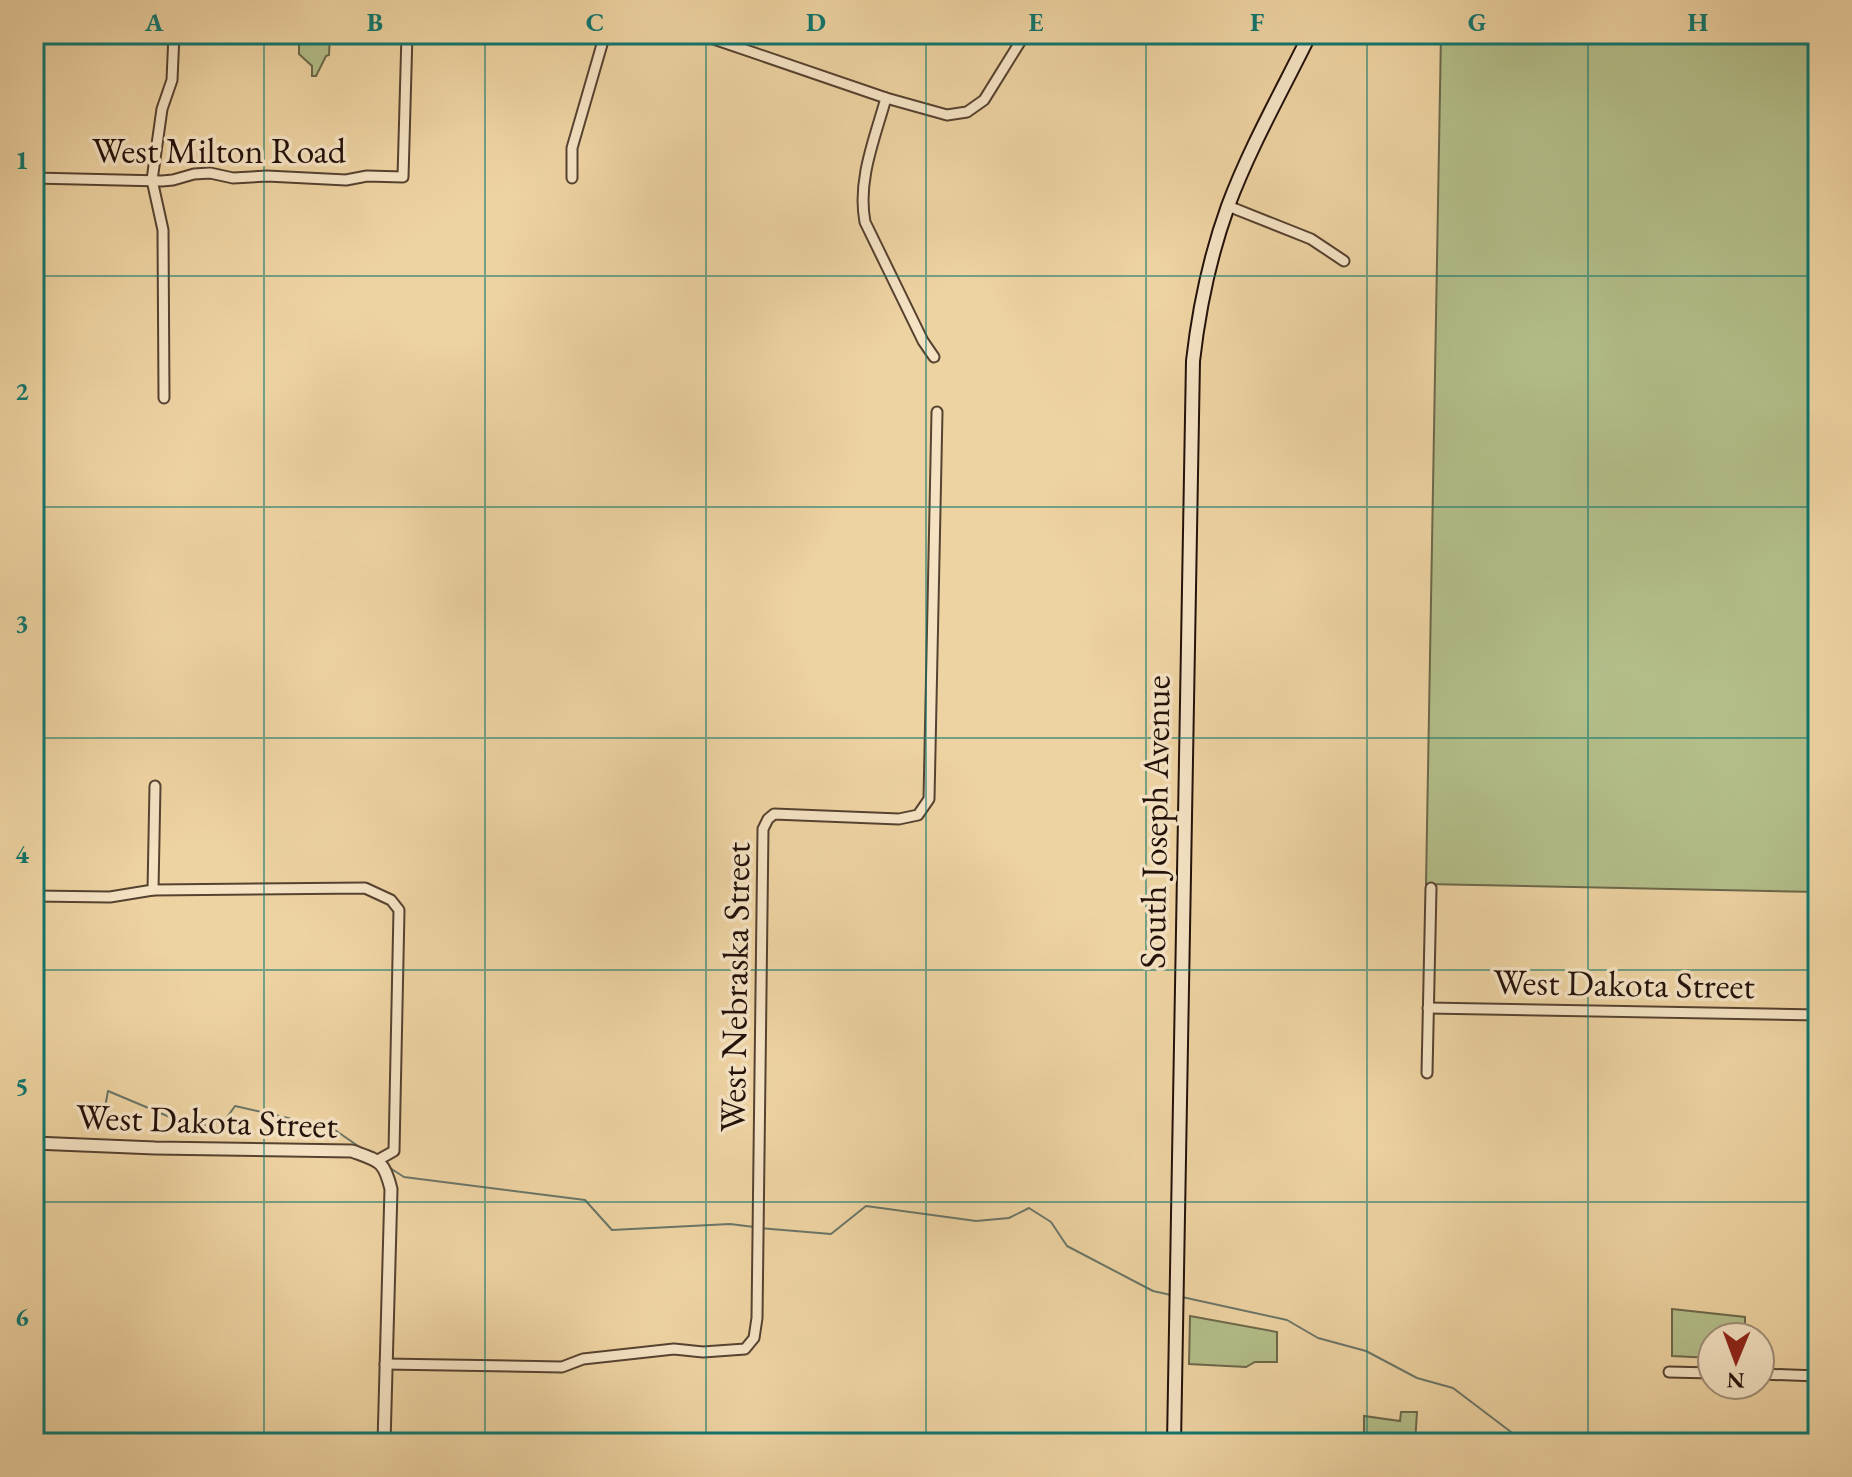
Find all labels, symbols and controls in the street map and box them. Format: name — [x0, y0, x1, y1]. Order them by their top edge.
text: A — [144, 5, 164, 39]
text: B — [367, 5, 383, 39]
text: C — [586, 5, 604, 39]
text: D — [806, 5, 826, 39]
text: E — [1029, 5, 1044, 39]
text: F — [1250, 5, 1264, 39]
text: G — [1468, 5, 1487, 39]
text: H — [1688, 5, 1709, 39]
street label: West Milton Road — [92, 127, 347, 174]
text: 1 — [15, 143, 29, 177]
text: 2 — [15, 374, 29, 408]
text: 3 — [15, 606, 29, 640]
street label: South Joseph Avenue — [1128, 675, 1181, 969]
text: 4 — [15, 837, 29, 871]
street label: West Nebraska Street — [708, 841, 761, 1132]
street label: West Dakota Street — [1493, 958, 1756, 1009]
text: 5 — [15, 1069, 29, 1103]
street label: West Dakota Street — [75, 1092, 339, 1149]
text: 6 — [15, 1300, 29, 1334]
north arrow — [1696, 1321, 1776, 1401]
text: N — [1726, 1366, 1745, 1395]

